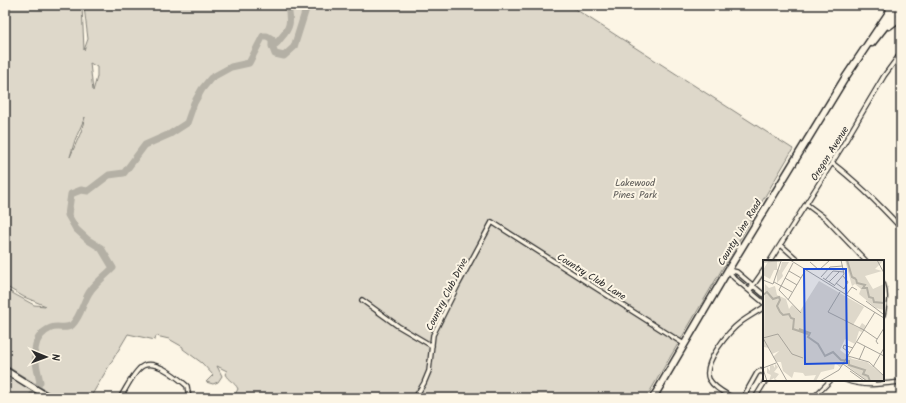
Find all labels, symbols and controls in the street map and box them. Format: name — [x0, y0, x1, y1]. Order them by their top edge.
street label: Oregon Avenue — [807, 123, 853, 184]
park label: Lakewood Pines Park — [613, 175, 657, 203]
street label: County Line Road — [714, 195, 767, 269]
street label: Country Club Lane — [554, 249, 630, 305]
street label: Country Club Drive — [422, 255, 472, 334]
inset map — [763, 260, 884, 381]
north arrow — [26, 337, 66, 377]
text: N — [46, 354, 64, 361]

